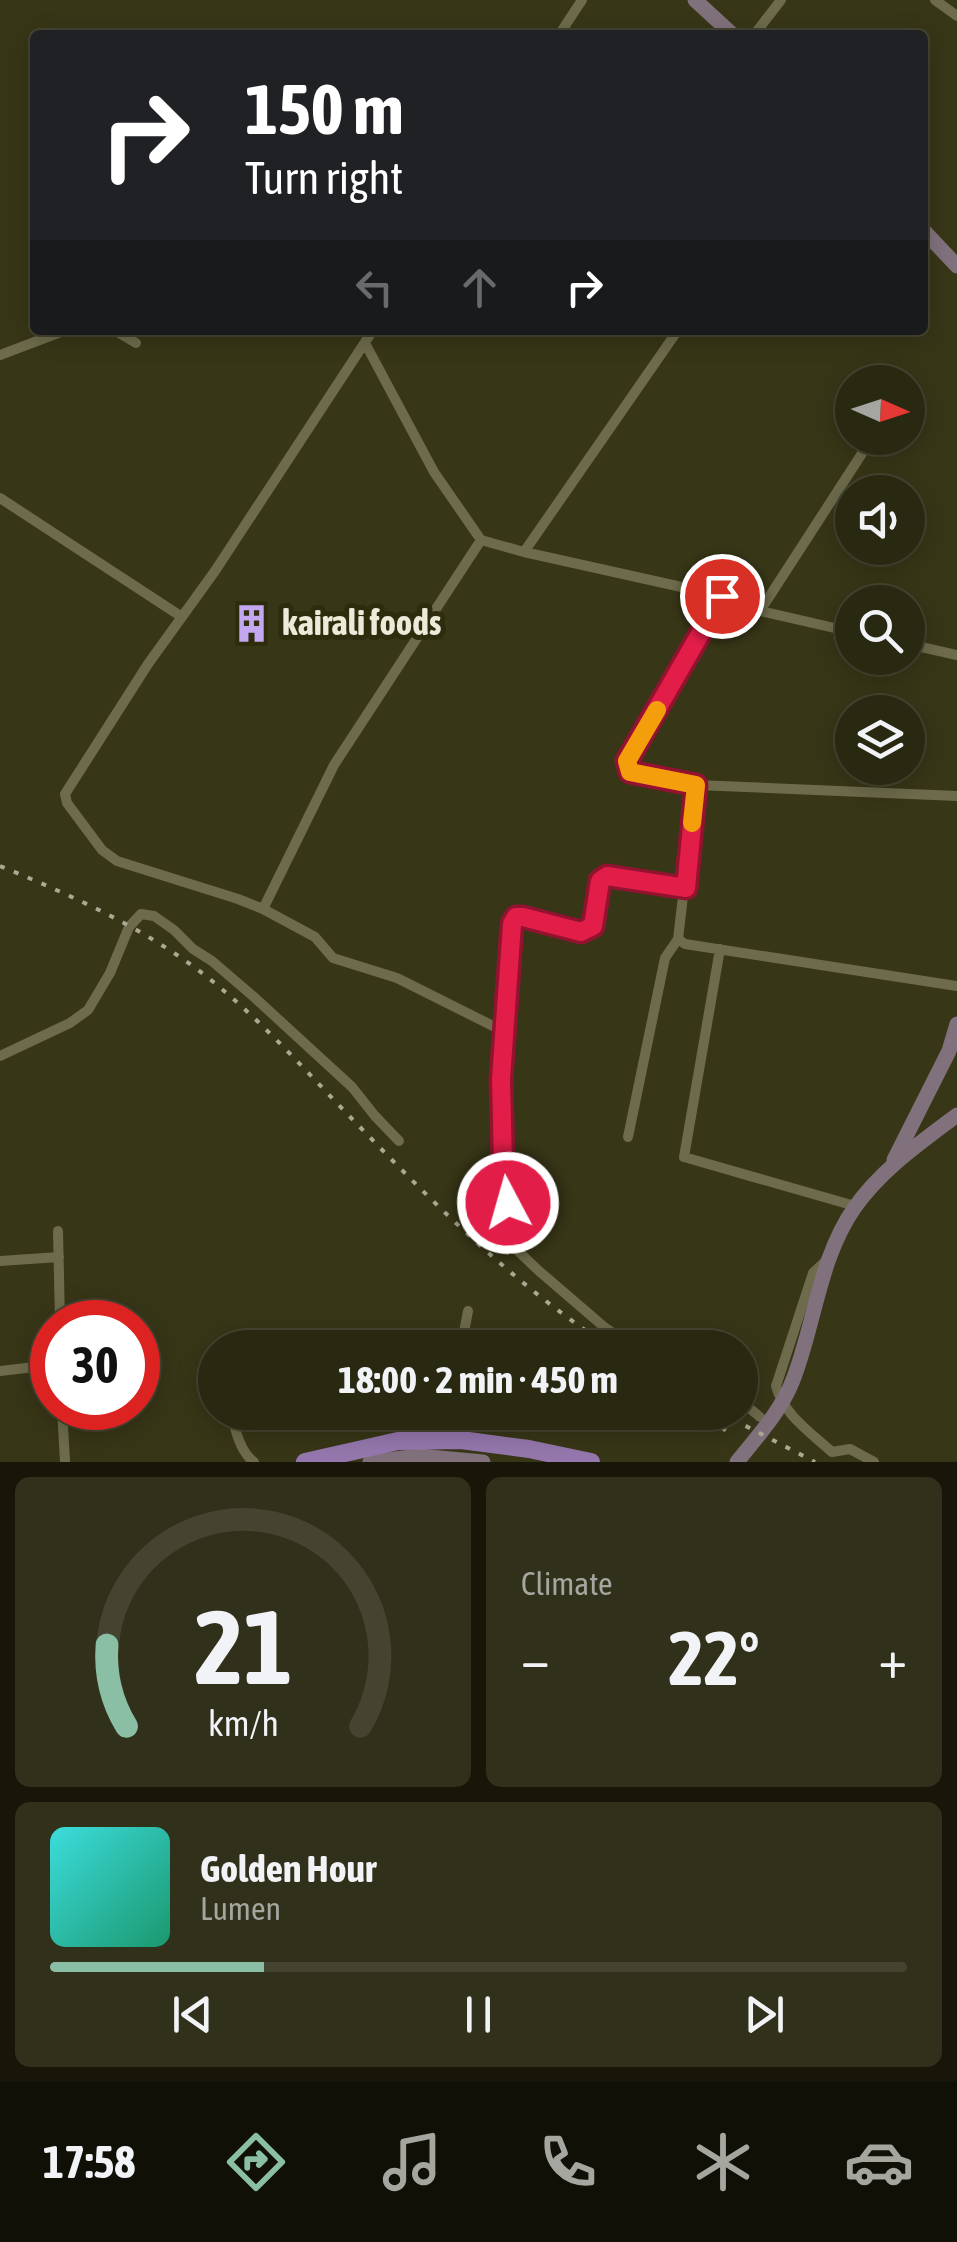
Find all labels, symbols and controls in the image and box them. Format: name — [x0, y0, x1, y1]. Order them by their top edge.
text: 150 m — [245, 69, 404, 149]
icon: right — [80, 70, 210, 200]
text: Turn right — [245, 152, 403, 204]
icon: left — [347, 260, 402, 315]
icon: ahead — [452, 260, 507, 315]
icon: right — [557, 260, 612, 315]
north arrow — [835, 365, 925, 455]
map controls — [835, 365, 925, 785]
button: sound — [835, 475, 925, 565]
pin — [680, 554, 765, 639]
icon: arrive — [695, 569, 750, 624]
button: search — [835, 585, 925, 675]
building icon: kairali foods — [231, 602, 273, 644]
place label: kairali foods — [282, 602, 441, 642]
button: layers — [835, 695, 925, 785]
position arrow — [456, 1151, 560, 1255]
speed limit sign: 30 — [30, 1300, 160, 1430]
text: 18:00 · 2 min · 450 m — [338, 1358, 618, 1401]
text: Climate — [521, 1565, 613, 1602]
text: 21 — [194, 1587, 292, 1706]
text: 22° — [668, 1615, 760, 1701]
text: − — [521, 1627, 550, 1690]
text: + — [878, 1627, 907, 1690]
text: km/h — [208, 1703, 278, 1744]
text: Golden Hour — [200, 1847, 376, 1890]
text: Lumen — [200, 1890, 281, 1927]
icon: previous — [165, 1987, 220, 2042]
icon: pause — [451, 1987, 506, 2042]
icon: next — [737, 1987, 792, 2042]
icon: directions — [221, 2127, 291, 2197]
icon: music — [377, 2127, 447, 2197]
icon: phone — [533, 2127, 603, 2197]
icon: climate — [688, 2127, 758, 2197]
icon: car — [844, 2127, 914, 2197]
text: 17:58 — [43, 2136, 135, 2188]

